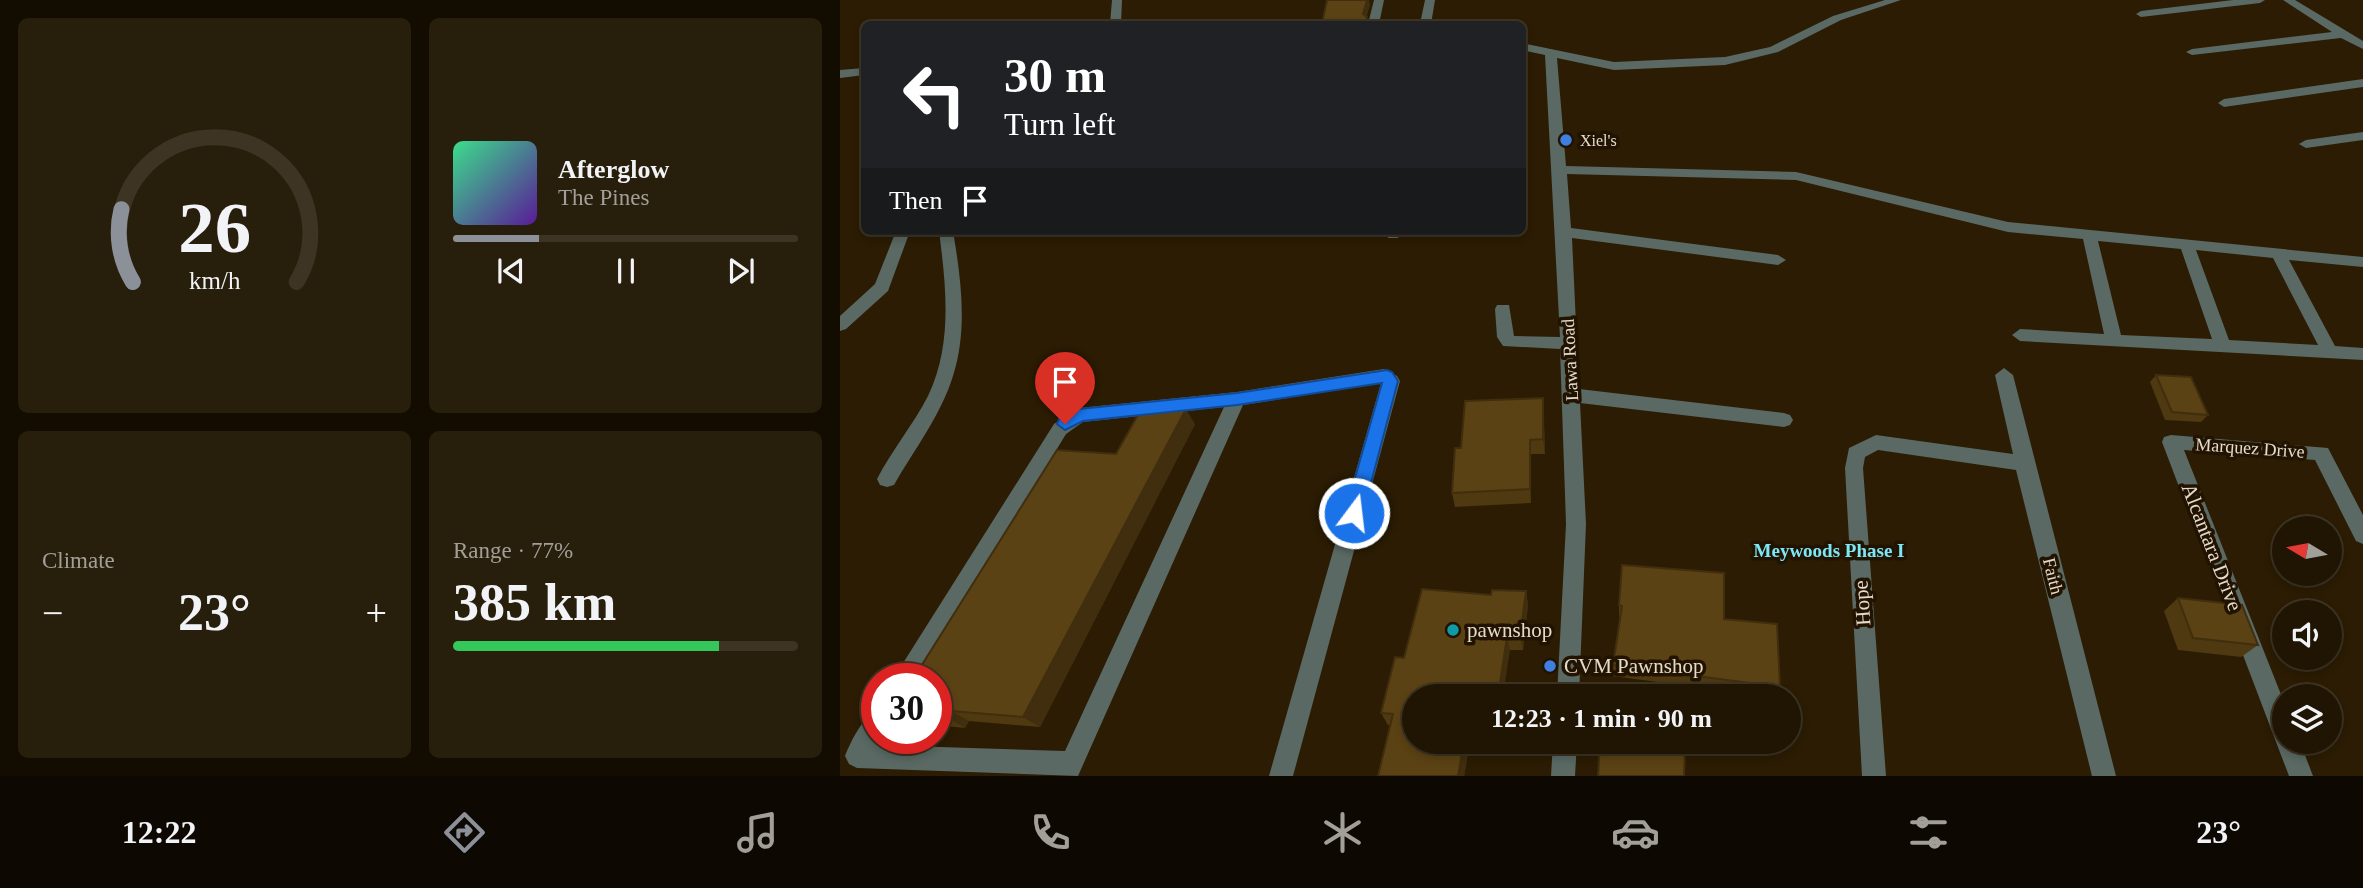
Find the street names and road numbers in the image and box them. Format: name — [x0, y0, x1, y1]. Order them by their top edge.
street label: Lawa Road — [1558, 318, 1582, 402]
street label: Marquez Drive — [2195, 434, 2305, 462]
street label: Alcantara Drive — [2177, 480, 2247, 614]
street label: Faith — [2039, 556, 2067, 596]
street label: Hope — [1848, 579, 1876, 627]

